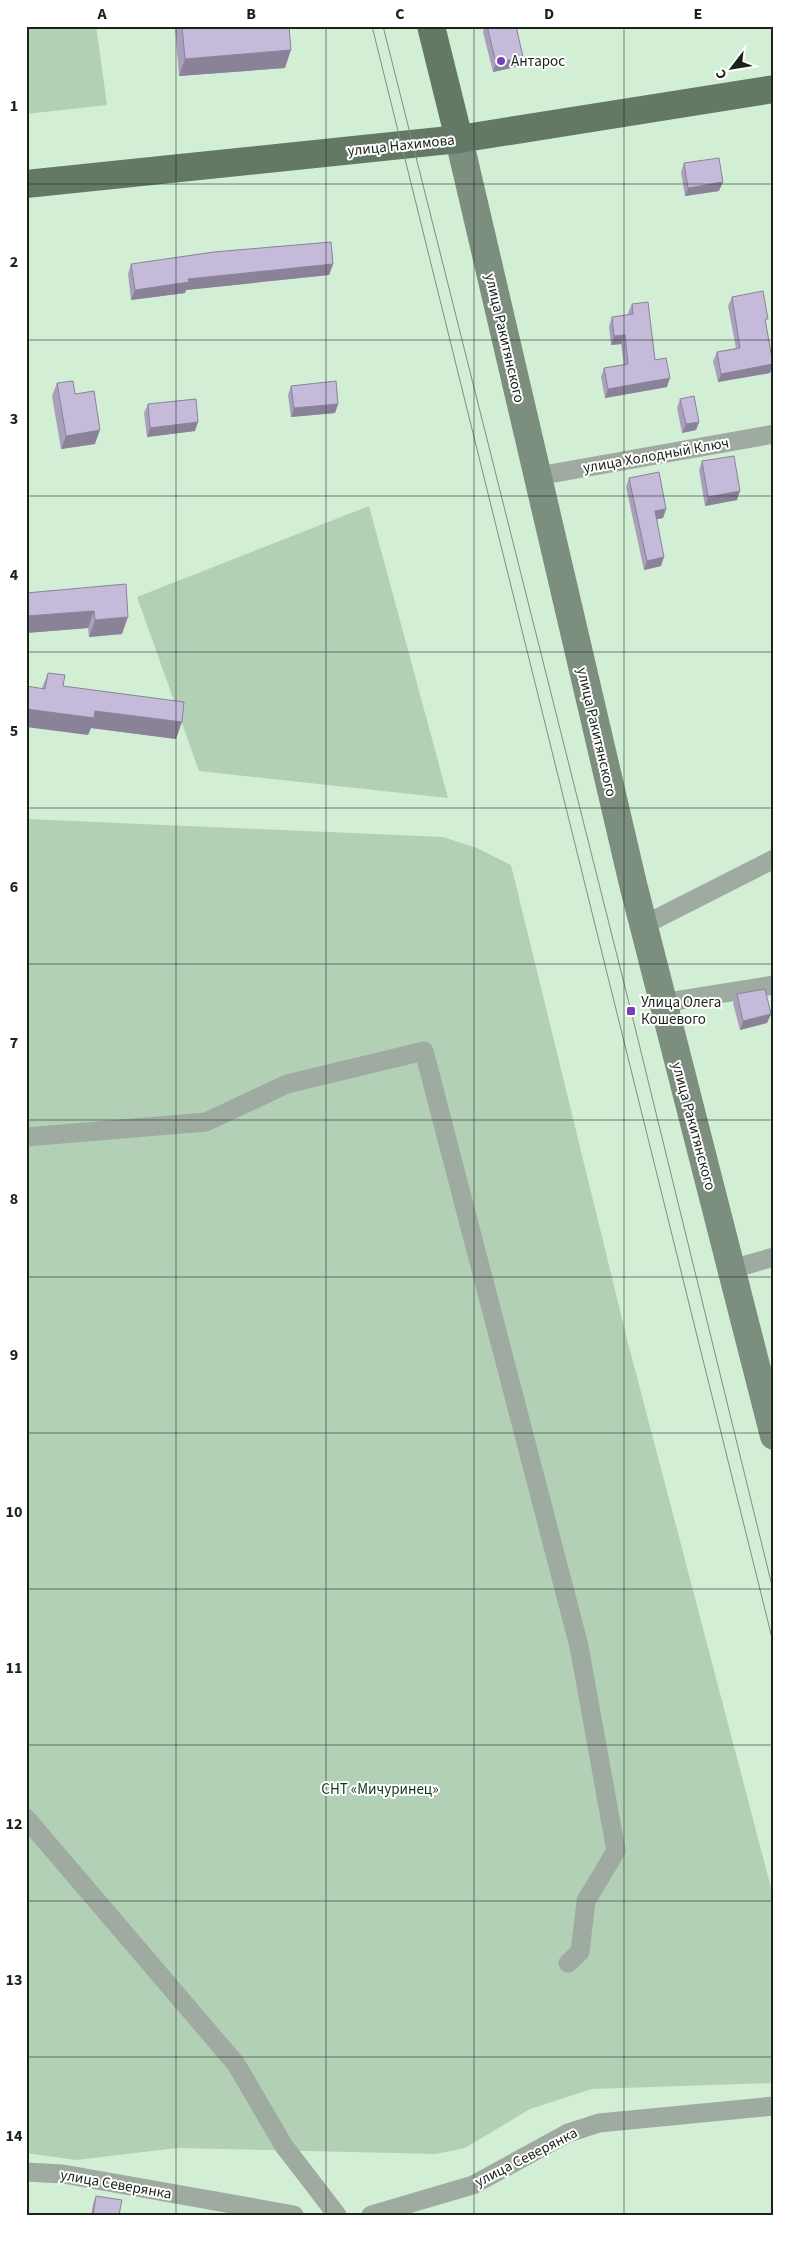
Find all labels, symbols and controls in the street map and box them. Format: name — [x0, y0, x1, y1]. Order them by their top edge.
text: A — [96, 3, 107, 25]
text: B — [246, 3, 256, 25]
text: C — [395, 3, 405, 25]
text: D — [544, 3, 554, 25]
text: E — [694, 3, 702, 25]
north arrow — [708, 42, 758, 92]
place label: Антарос — [511, 51, 565, 72]
marker: Антарос — [495, 55, 507, 67]
text: С — [711, 66, 732, 83]
text: 1 — [10, 95, 18, 117]
street label: улица Нахимова — [346, 129, 456, 162]
text: 2 — [10, 251, 18, 273]
street label: улица Ракитянского — [479, 271, 530, 405]
text: 3 — [10, 408, 18, 430]
street label: улица Холодный Ключ — [581, 432, 731, 479]
text: 4 — [10, 564, 19, 586]
street label: улица Ракитянского — [571, 665, 622, 799]
text: 5 — [10, 720, 18, 742]
text: 6 — [10, 876, 18, 898]
place label: Улица Олега Кошевого — [641, 992, 721, 1030]
marker: Улица Олега Кошевого — [625, 1005, 637, 1017]
text: 7 — [10, 1032, 18, 1054]
street label: улица Ракитянского — [666, 1060, 721, 1193]
text: 8 — [10, 1188, 18, 1210]
text: 9 — [10, 1344, 18, 1366]
text: 10 — [6, 1501, 22, 1523]
text: 11 — [6, 1657, 22, 1679]
park label: СНТ «Мичуринец» — [321, 1779, 439, 1800]
text: 12 — [6, 1813, 22, 1835]
text: 13 — [6, 1969, 22, 1991]
street label: улица Северянка — [471, 2123, 581, 2192]
text: 14 — [6, 2125, 23, 2147]
street label: улица Северянка — [59, 2164, 173, 2205]

